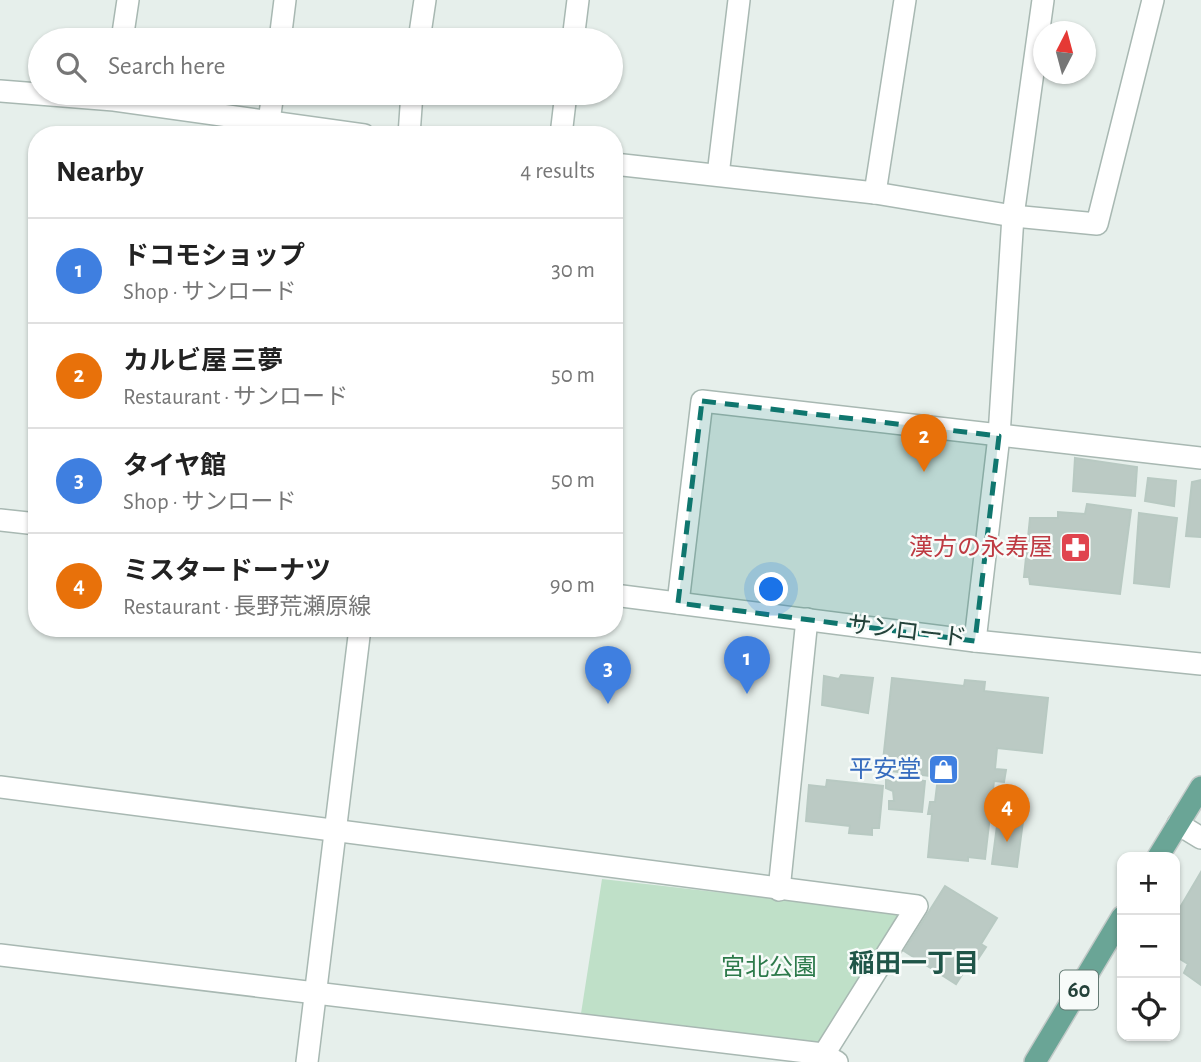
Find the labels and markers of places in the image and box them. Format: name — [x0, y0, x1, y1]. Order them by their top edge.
pin: 2 — [901, 414, 947, 472]
pharmacy icon: 漢方の永寿屋 — [1059, 531, 1093, 565]
place label: 漢方の永寿屋 — [909, 534, 1053, 560]
pin: 1 — [724, 636, 770, 694]
pin: 3 — [585, 646, 631, 704]
shop icon: 平安堂 — [927, 753, 961, 787]
place label: 平安堂 — [849, 757, 921, 782]
pin: 4 — [984, 784, 1030, 842]

